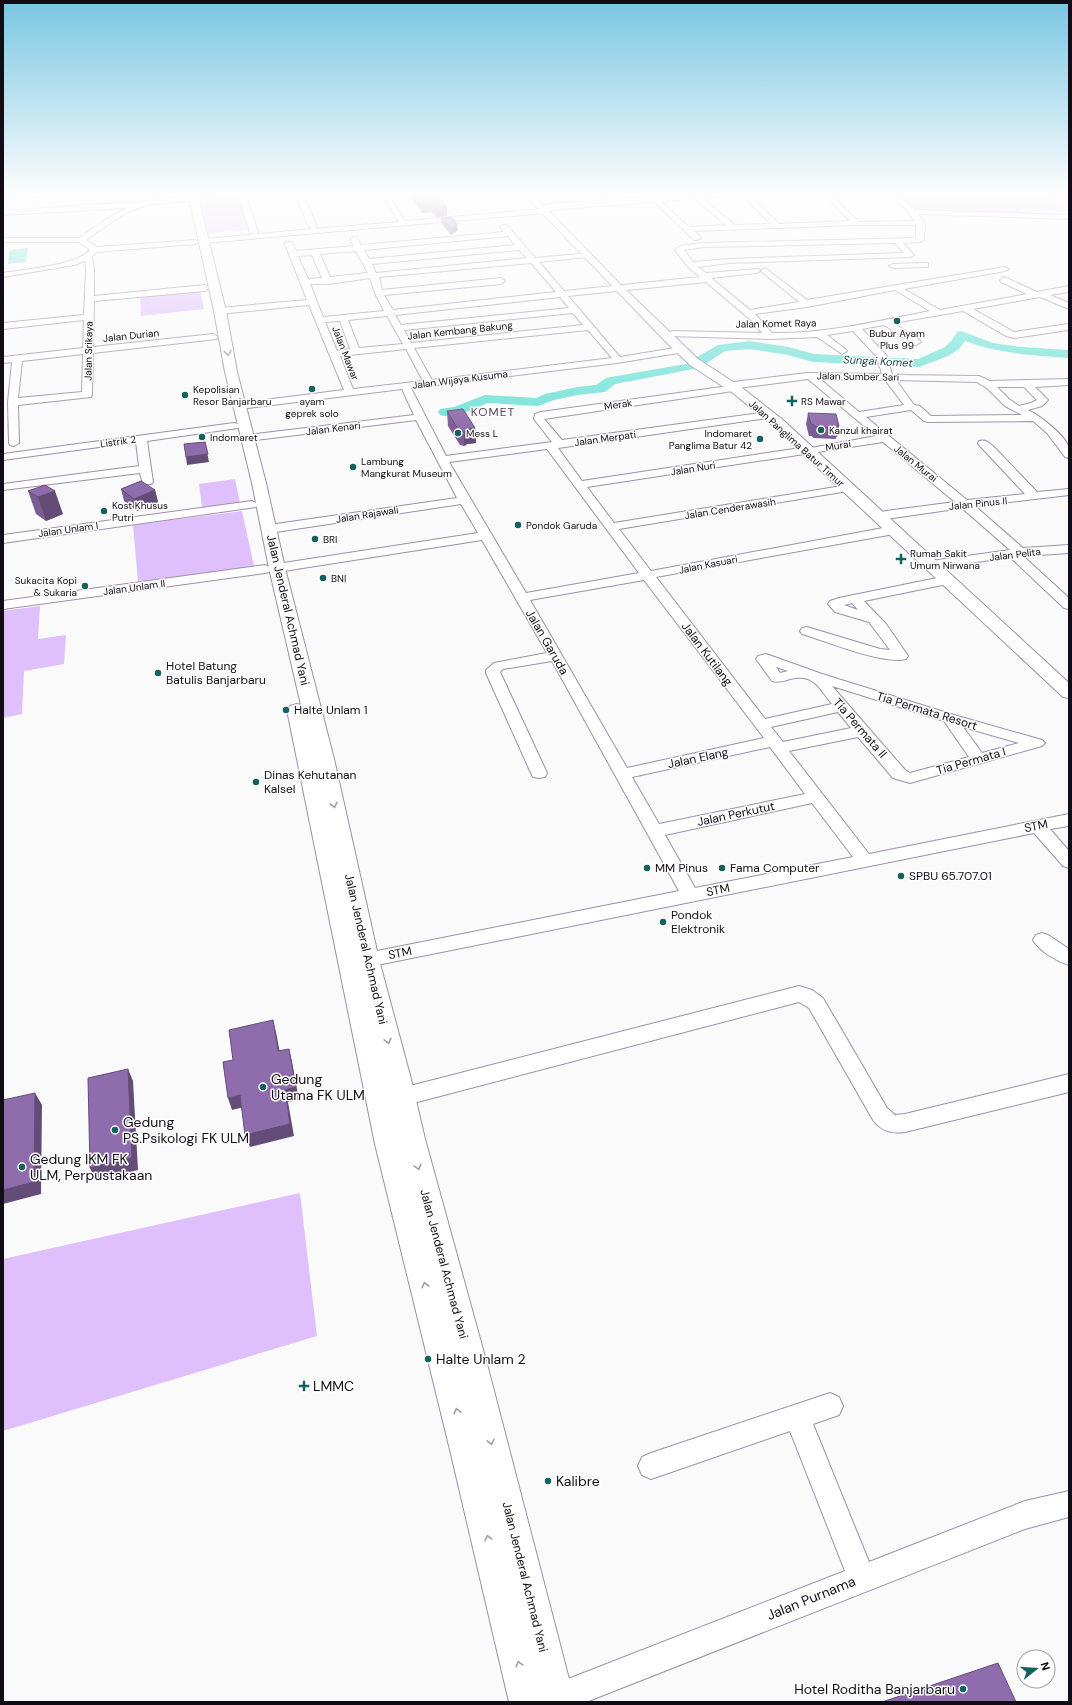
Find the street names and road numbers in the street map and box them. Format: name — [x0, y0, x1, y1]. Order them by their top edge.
street label: Jalan Komet Raya — [736, 316, 816, 331]
street label: Jalan Kembang Bakung — [407, 318, 514, 342]
street label: Jalan Srikaya — [81, 321, 96, 381]
street label: Jalan Mawar — [329, 324, 362, 382]
street label: Jalan Durian — [102, 326, 160, 345]
street label: Jalan Wijaya Kusuma — [412, 367, 509, 392]
street label: Jalan Sumber Sari — [817, 369, 899, 384]
street label: Merak — [603, 396, 633, 413]
street label: Jalan Panglima Batur Timur — [746, 397, 847, 490]
street label: Jalan Kenari — [305, 419, 361, 438]
street label: Jalan Merpati — [573, 428, 637, 449]
street label: Listrik 2 — [99, 433, 137, 450]
street label: Murai — [824, 437, 852, 454]
street label: Jalan Murai — [891, 442, 940, 485]
street label: Jalan Nuri — [670, 459, 716, 478]
street label: Jalan Pinus II — [948, 494, 1008, 513]
street label: Jalan Cenderawasih — [684, 495, 777, 522]
street label: Jalan Rajawali — [335, 503, 399, 526]
street label: Jalan Unlam I — [37, 519, 99, 540]
street label: Jalan Jenderal Achmad Yani — [263, 533, 313, 687]
street label: Jalan Pelita — [989, 545, 1042, 564]
street label: Jalan Kasuari — [677, 552, 739, 577]
street label: Jalan Unlam II — [102, 577, 166, 598]
street label: Jalan Garuda — [522, 606, 572, 678]
street label: Jalan Kutilang — [678, 619, 736, 689]
street label: Tia Permata Resort — [875, 688, 980, 734]
street label: Tia Permata II — [830, 695, 890, 761]
street label: Tia Permata I — [934, 743, 1008, 779]
street label: Jalan Elang — [666, 744, 730, 772]
street label: Jalan Perkutut — [696, 798, 777, 830]
street label: STM — [1023, 816, 1049, 836]
street label: Jalan Jenderal Achmad Yani — [341, 872, 391, 1026]
street label: STM — [705, 880, 731, 900]
street label: STM — [387, 943, 413, 963]
street label: Jalan Jenderal Achmad Yani — [416, 1187, 472, 1341]
street label: Jalan Jenderal Achmad Yani — [499, 1500, 551, 1654]
street label: Jalan Purnama — [764, 1572, 858, 1624]

